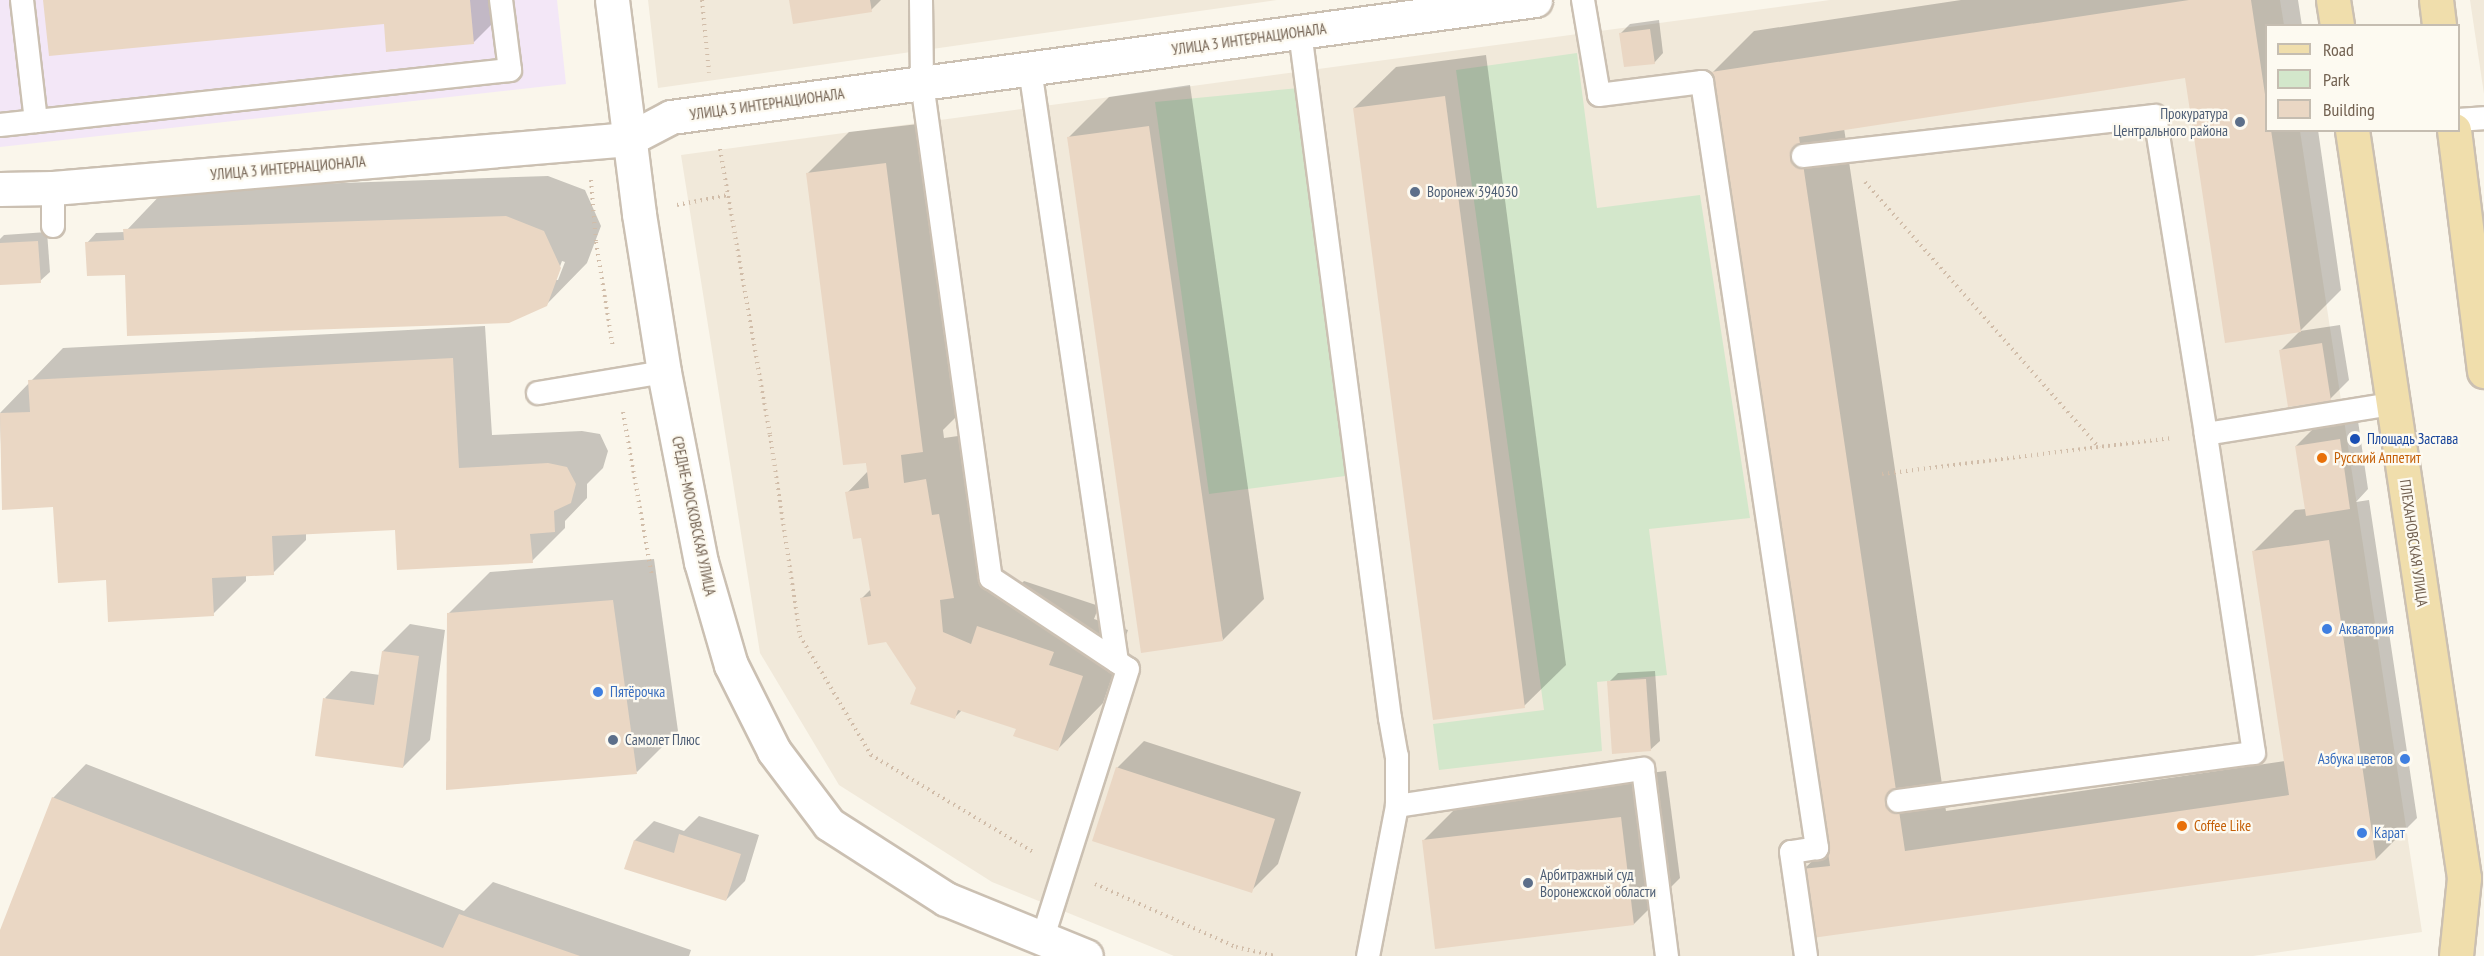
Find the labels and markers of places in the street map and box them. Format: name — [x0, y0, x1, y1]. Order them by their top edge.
place label: Прокуратура Центрального района — [2113, 104, 2228, 139]
marker: Прокуратура Центрального района — [2233, 115, 2247, 129]
place label: Воронеж 394030 — [1427, 183, 1518, 201]
marker: Воронеж 394030 — [1408, 185, 1422, 199]
place label: Площадь Застава — [2367, 430, 2459, 448]
marker: Площадь Застава — [2348, 432, 2362, 446]
place label: Русский Аппетит — [2334, 449, 2421, 467]
marker: Русский Аппетит — [2315, 451, 2329, 465]
place label: Акватория — [2339, 620, 2394, 638]
marker: Акватория — [2320, 622, 2334, 636]
place label: Пятёрочка — [610, 683, 665, 701]
marker: Пятёрочка — [591, 685, 605, 699]
place label: Самолет Плюс — [625, 731, 701, 749]
marker: Самолет Плюс — [606, 733, 620, 747]
place label: Азбука цветов — [2318, 750, 2393, 768]
marker: Азбука цветов — [2398, 752, 2412, 766]
place label: Coffee Like — [2194, 817, 2251, 835]
marker: Coffee Like — [2175, 819, 2189, 833]
place label: Карат — [2374, 824, 2405, 842]
marker: Карат — [2355, 826, 2369, 840]
place label: Арбитражный суд Воронежской области — [1540, 865, 1656, 900]
marker: Арбитражный суд Воронежской области — [1521, 876, 1535, 890]

